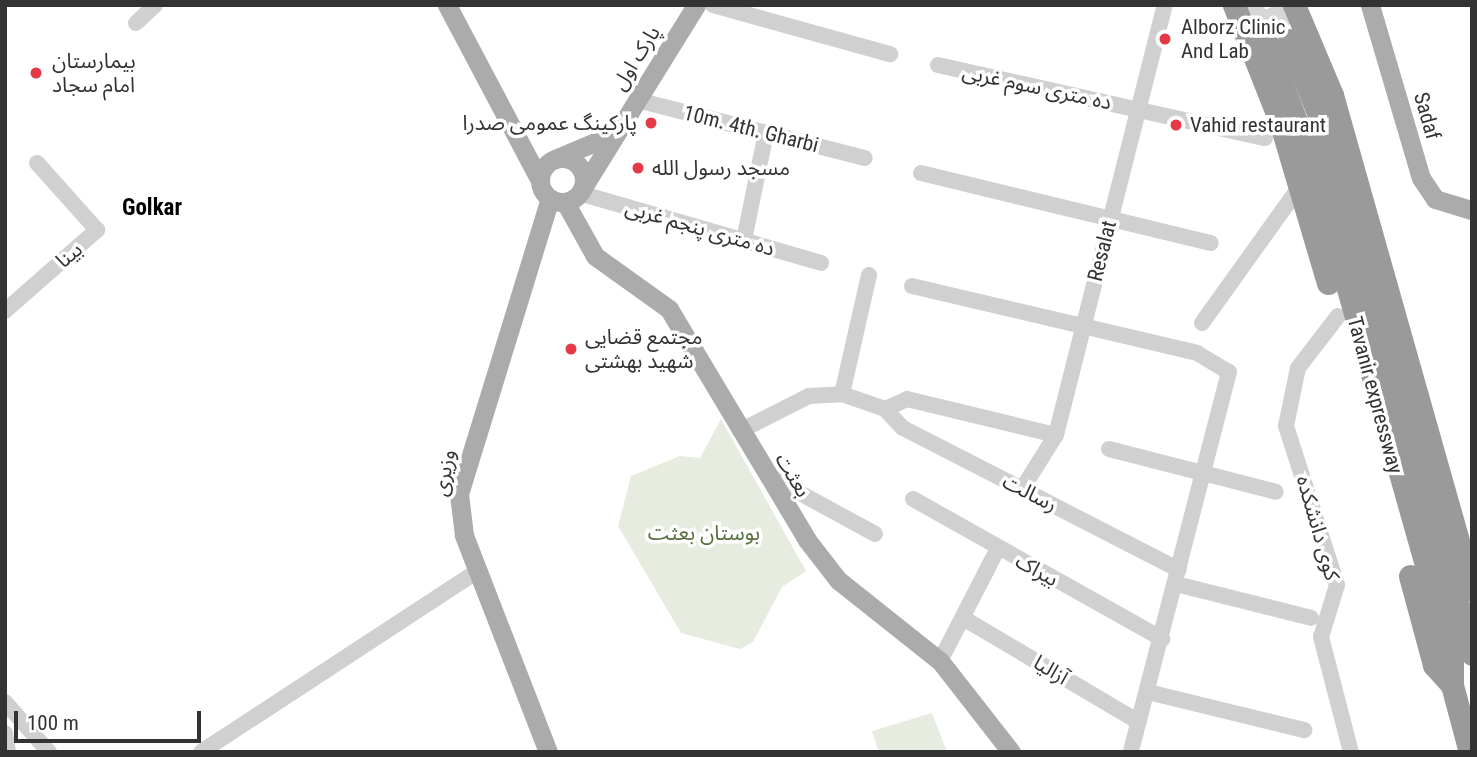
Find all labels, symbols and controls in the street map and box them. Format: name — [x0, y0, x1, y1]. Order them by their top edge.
place label: Alborz Clinic And Lab — [1181, 14, 1285, 64]
street label: پارک اول — [606, 21, 666, 95]
marker: Alborz Clinic And Lab — [1155, 29, 1175, 49]
place label: بیمارستان امام سجاد — [52, 48, 136, 98]
street label: ده متری سوم غربی — [960, 59, 1114, 115]
marker: بیمارستان امام سجاد — [26, 63, 46, 83]
street label: Sadaf — [1408, 89, 1446, 143]
street label: 10m. 4th. Gharbi — [681, 100, 821, 158]
place label: پارکینگ عمومی صدرا — [463, 110, 637, 136]
place label: Vahid restaurant — [1190, 112, 1326, 138]
marker: پارکینگ عمومی صدرا — [643, 115, 659, 131]
marker: Vahid restaurant — [1168, 117, 1184, 133]
place label: مسجد رسول الله — [652, 155, 790, 181]
marker: مسجد رسول الله — [630, 160, 646, 176]
district label: Golkar — [122, 194, 182, 222]
street label: ده متری پنجم غربی — [622, 195, 778, 261]
street label: Resalat — [1082, 218, 1122, 284]
street label: بینا — [51, 237, 87, 273]
street label: Tavanir expressway — [1342, 314, 1408, 476]
place label: مجتمع قضایی شهید بهشتی — [585, 324, 703, 374]
marker: مجتمع قضایی شهید بهشتی — [563, 341, 579, 357]
street label: وزیری — [428, 448, 460, 498]
street label: بعثت — [770, 448, 816, 502]
street label: رسالت — [998, 469, 1062, 517]
street label: کوی دانشکده — [1291, 473, 1345, 583]
park label: بوستان بعثت — [648, 520, 760, 546]
street label: بیراک — [1011, 548, 1063, 592]
street label: آزالیا — [1029, 650, 1073, 690]
scale bar — [18, 698, 205, 742]
text: 100 m — [27, 711, 79, 735]

